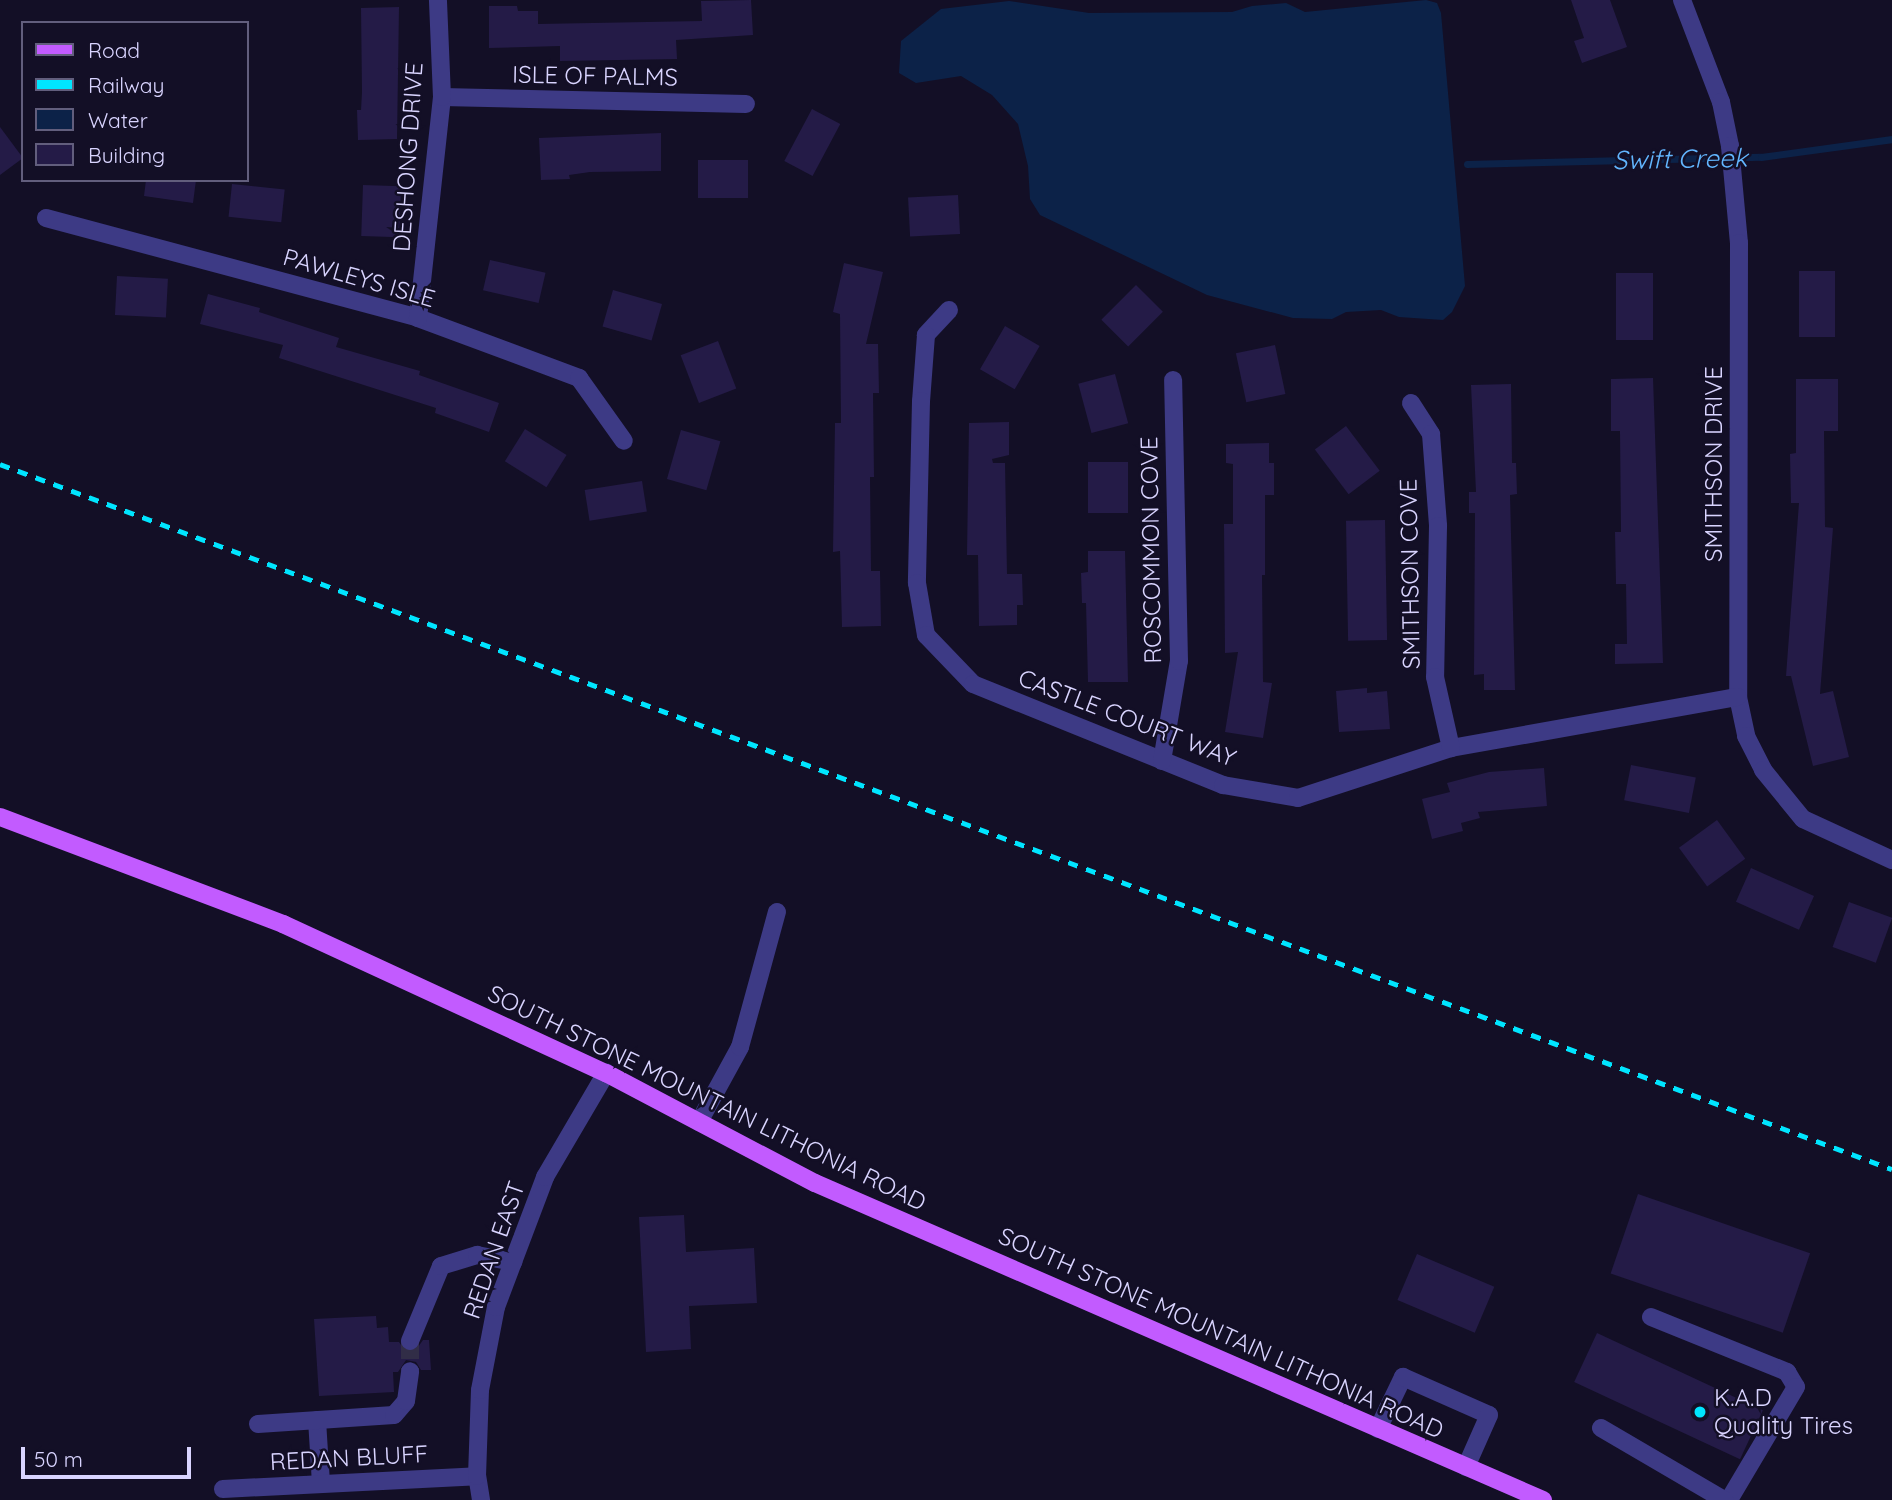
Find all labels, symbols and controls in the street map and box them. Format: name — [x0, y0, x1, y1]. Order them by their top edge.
legend — [21, 21, 248, 182]
text: Road — [88, 37, 140, 63]
street label: ISLE OF PALMS — [512, 60, 678, 92]
street label: DESHONG DRIVE — [387, 61, 429, 253]
text: Railway — [88, 72, 164, 98]
text: Water — [88, 107, 148, 133]
text: Building — [88, 142, 165, 168]
water label: Swift Creek — [1612, 142, 1748, 176]
street label: PAWLEYS ISLE — [280, 243, 438, 313]
street label: SMITHSON DRIVE — [1700, 366, 1728, 562]
street label: ROSCOMMON COVE — [1135, 436, 1167, 664]
street label: SMITHSON COVE — [1394, 479, 1426, 669]
street label: CASTLE COURT WAY — [1014, 663, 1240, 773]
street label: SOUTH STONE MOUNTAIN LITHONIA ROAD — [483, 979, 931, 1217]
street label: REDAN EAST — [457, 1177, 531, 1323]
street label: SOUTH STONE MOUNTAIN LITHONIA ROAD — [994, 1221, 1448, 1445]
place label: K.A.D Quality Tires — [1714, 1384, 1853, 1440]
marker: K.A.D Quality Tires — [1692, 1404, 1708, 1420]
scale bar — [24, 1434, 194, 1478]
street label: REDAN BLUFF — [269, 1439, 429, 1477]
text: 50 m — [34, 1446, 83, 1472]

